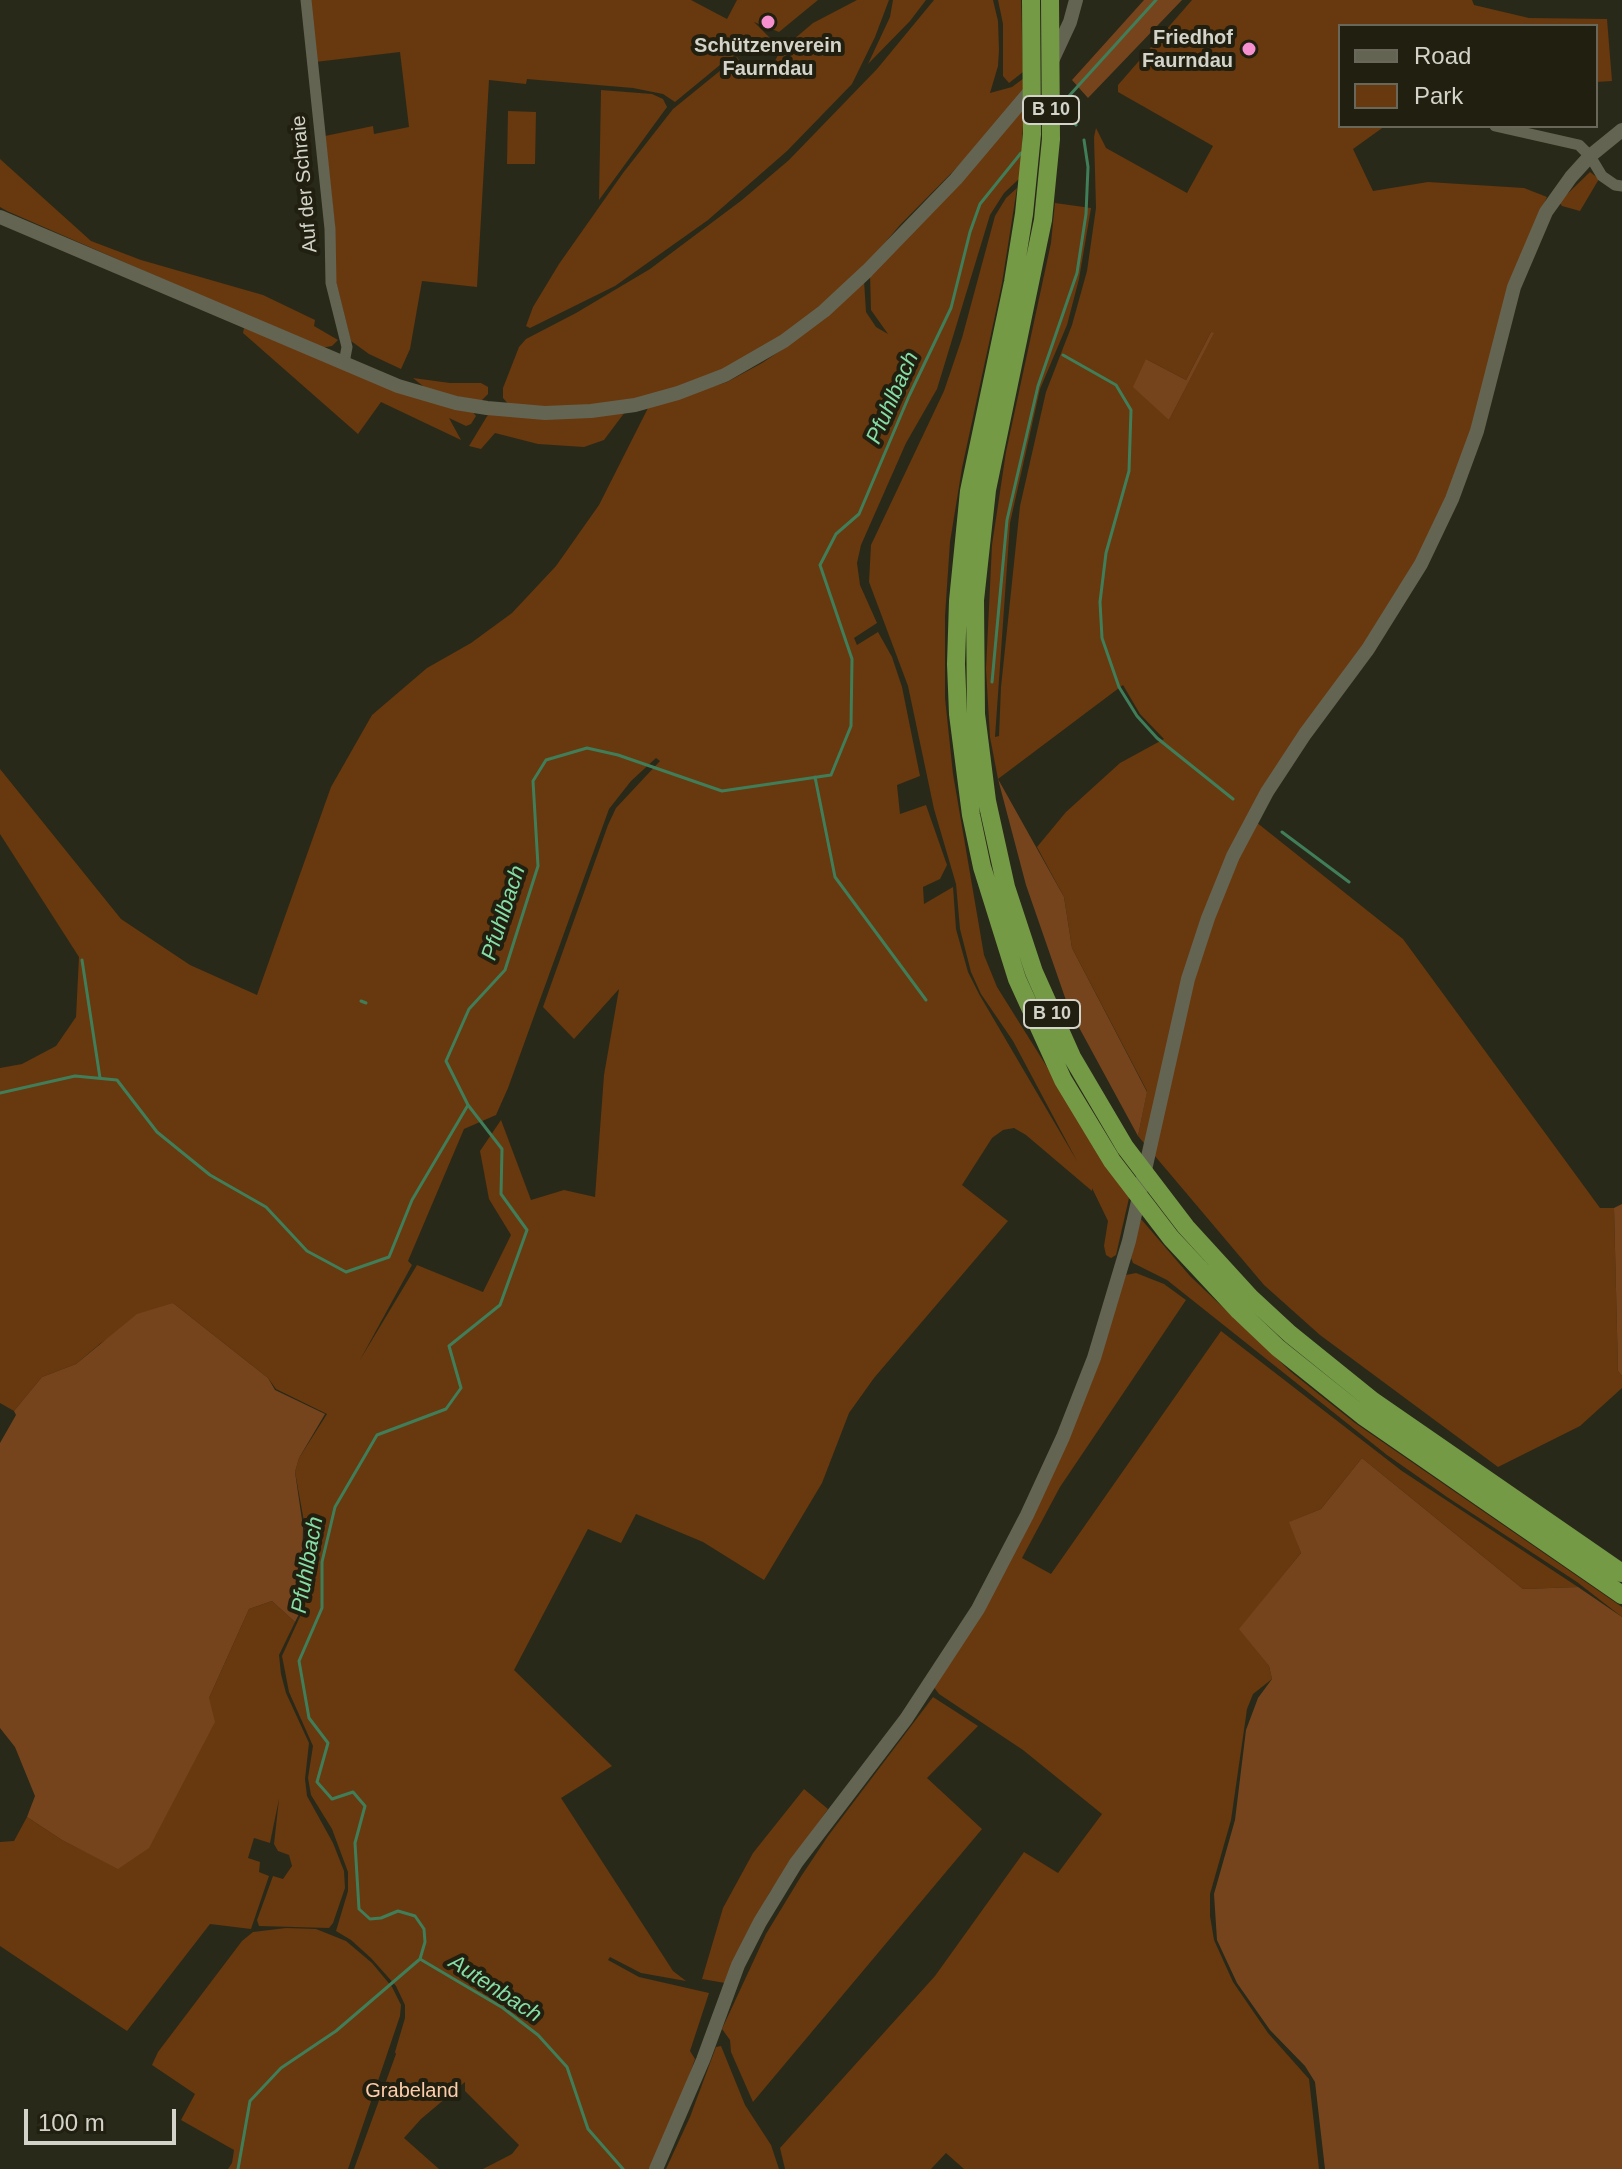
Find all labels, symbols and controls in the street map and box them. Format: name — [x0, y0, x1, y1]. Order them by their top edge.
marker: Schützenverein Faurndau — [759, 13, 777, 31]
legend — [1338, 24, 1598, 128]
place label: Friedhof Faurndau — [1142, 26, 1233, 73]
place label: Schützenverein Faurndau — [694, 34, 842, 81]
marker: Friedhof Faurndau — [1240, 40, 1258, 58]
text: Road — [1414, 42, 1471, 69]
text: Park — [1414, 82, 1463, 109]
road number: B 10 — [1023, 96, 1079, 124]
street label: Auf der Schraie — [287, 114, 323, 254]
water label: Pfuhlbach — [861, 348, 925, 448]
water label: Pfuhlbach — [476, 862, 532, 964]
road number: B 10 — [1024, 1000, 1080, 1028]
water label: Pfuhlbach — [287, 1515, 329, 1615]
water label: Autenbach — [444, 1949, 546, 2029]
park label: Grabeland — [365, 2079, 459, 2103]
scale bar — [28, 2093, 180, 2143]
text: 100 m — [38, 2109, 105, 2136]

